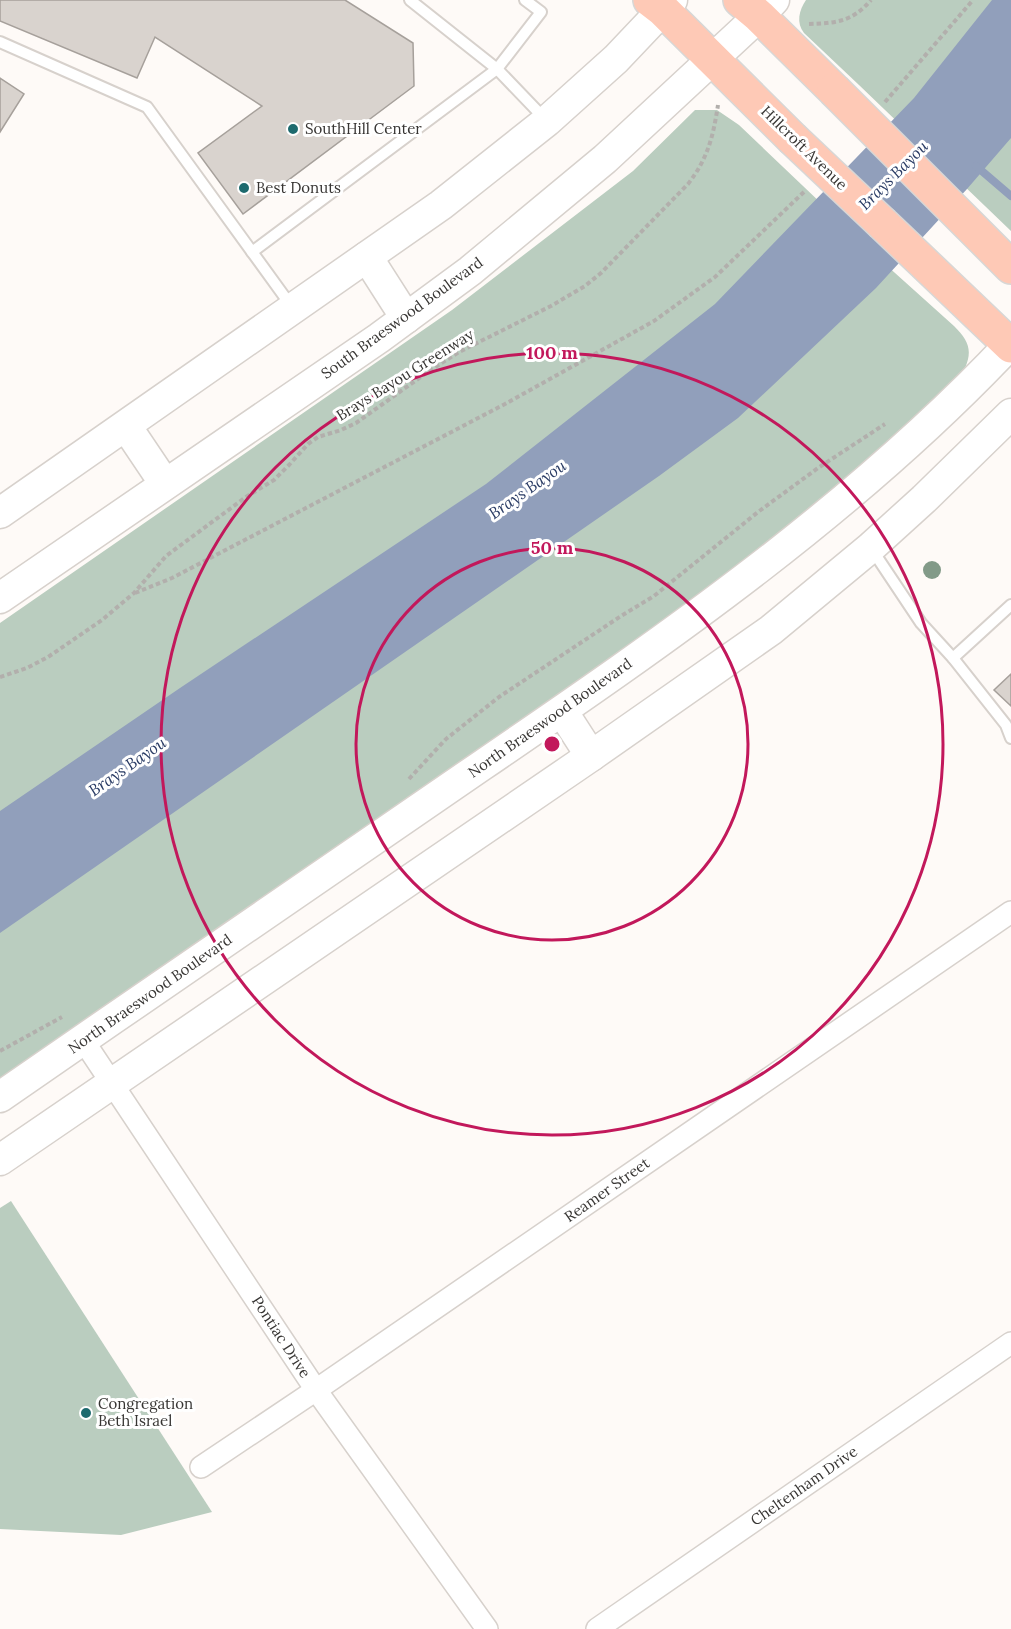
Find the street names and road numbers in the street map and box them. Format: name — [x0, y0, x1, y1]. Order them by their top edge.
street label: Hillcroft Avenue — [757, 102, 852, 194]
street label: South Braeswood Boulevard — [317, 252, 486, 383]
street label: Brays Bayou Greenway — [332, 324, 477, 425]
street label: North Braeswood Boulevard — [464, 654, 635, 782]
street label: North Braeswood Boulevard — [64, 930, 235, 1058]
street label: Reamer Street — [560, 1153, 653, 1226]
street label: Pontiac Drive — [248, 1292, 315, 1381]
street label: Cheltenham Drive — [747, 1442, 861, 1530]

